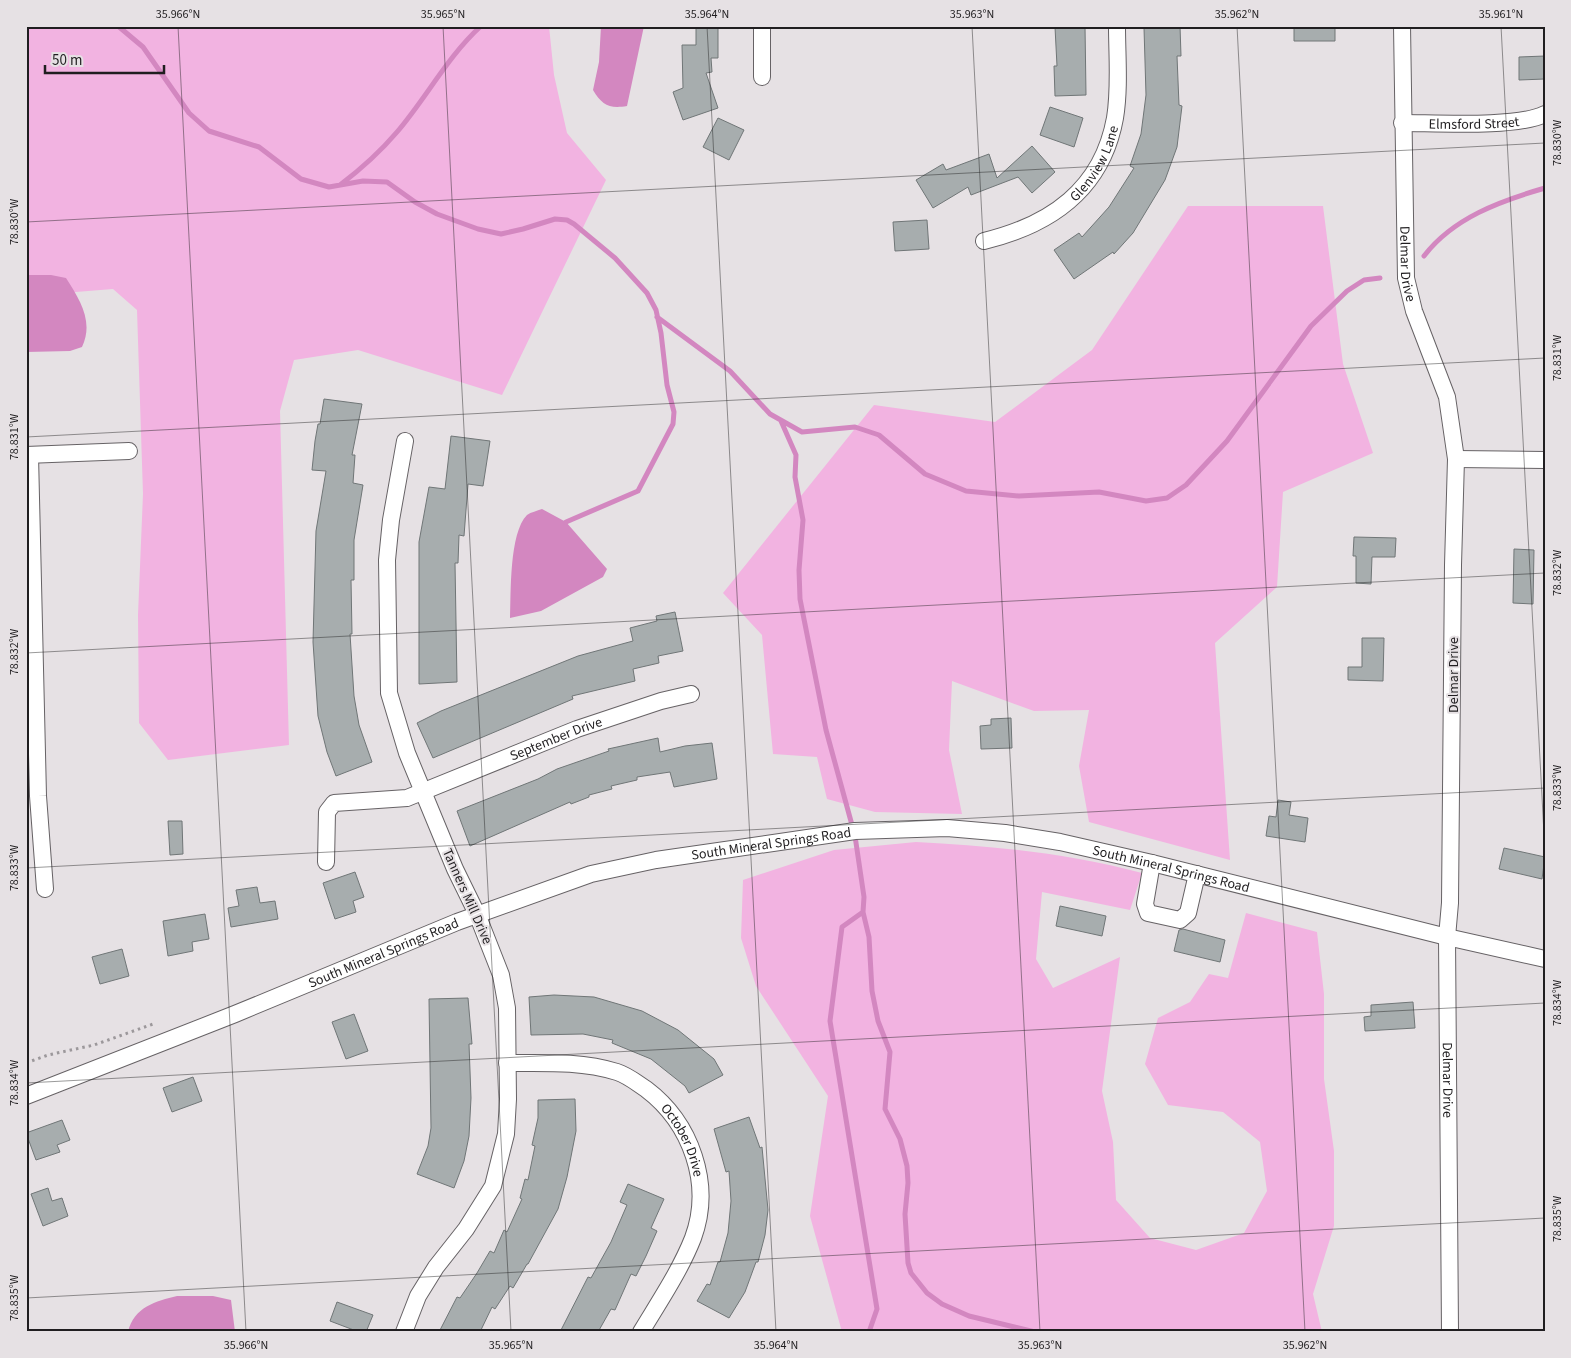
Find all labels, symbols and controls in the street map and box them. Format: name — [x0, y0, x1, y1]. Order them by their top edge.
text: 35.966°N — [156, 6, 200, 23]
text: 35.965°N — [421, 6, 465, 23]
text: 35.964°N — [685, 6, 729, 23]
text: 35.963°N — [950, 6, 994, 23]
text: 35.962°N — [1215, 6, 1259, 23]
text: 35.961°N — [1479, 6, 1523, 23]
scale bar — [45, 42, 164, 74]
text: 50 m — [52, 50, 82, 71]
street label: Elmsford Street — [1428, 112, 1521, 135]
text: 78.830°W — [1549, 119, 1566, 166]
street label: Glenview Lane — [1065, 123, 1124, 206]
text: 78.830°W — [6, 198, 23, 245]
street label: Delmar Drive — [1394, 226, 1420, 304]
text: 78.831°W — [1549, 334, 1566, 381]
text: 78.831°W — [6, 413, 23, 460]
text: 78.832°W — [1549, 549, 1566, 596]
text: 78.832°W — [6, 628, 23, 675]
street label: Delmar Drive — [1444, 637, 1464, 713]
street label: September Drive — [507, 712, 605, 766]
text: 78.833°W — [1549, 764, 1566, 811]
street label: South Mineral Springs Road — [690, 823, 852, 866]
street label: South Mineral Springs Road — [1090, 841, 1252, 898]
text: 78.833°W — [6, 844, 23, 891]
street label: Tanners Mill Drive — [437, 845, 497, 948]
street label: South Mineral Springs Road — [305, 913, 462, 994]
text: 78.834°W — [1549, 979, 1566, 1026]
street label: Delmar Drive — [1437, 1042, 1457, 1118]
text: 78.834°W — [6, 1059, 23, 1106]
street label: October Drive — [656, 1099, 708, 1179]
text: 78.835°W — [1549, 1195, 1566, 1242]
text: 78.835°W — [6, 1274, 23, 1321]
text: 35.966°N — [224, 1337, 268, 1354]
text: 35.965°N — [489, 1337, 533, 1354]
text: 35.964°N — [754, 1337, 798, 1354]
text: 35.963°N — [1018, 1337, 1062, 1354]
text: 35.962°N — [1283, 1337, 1327, 1354]

